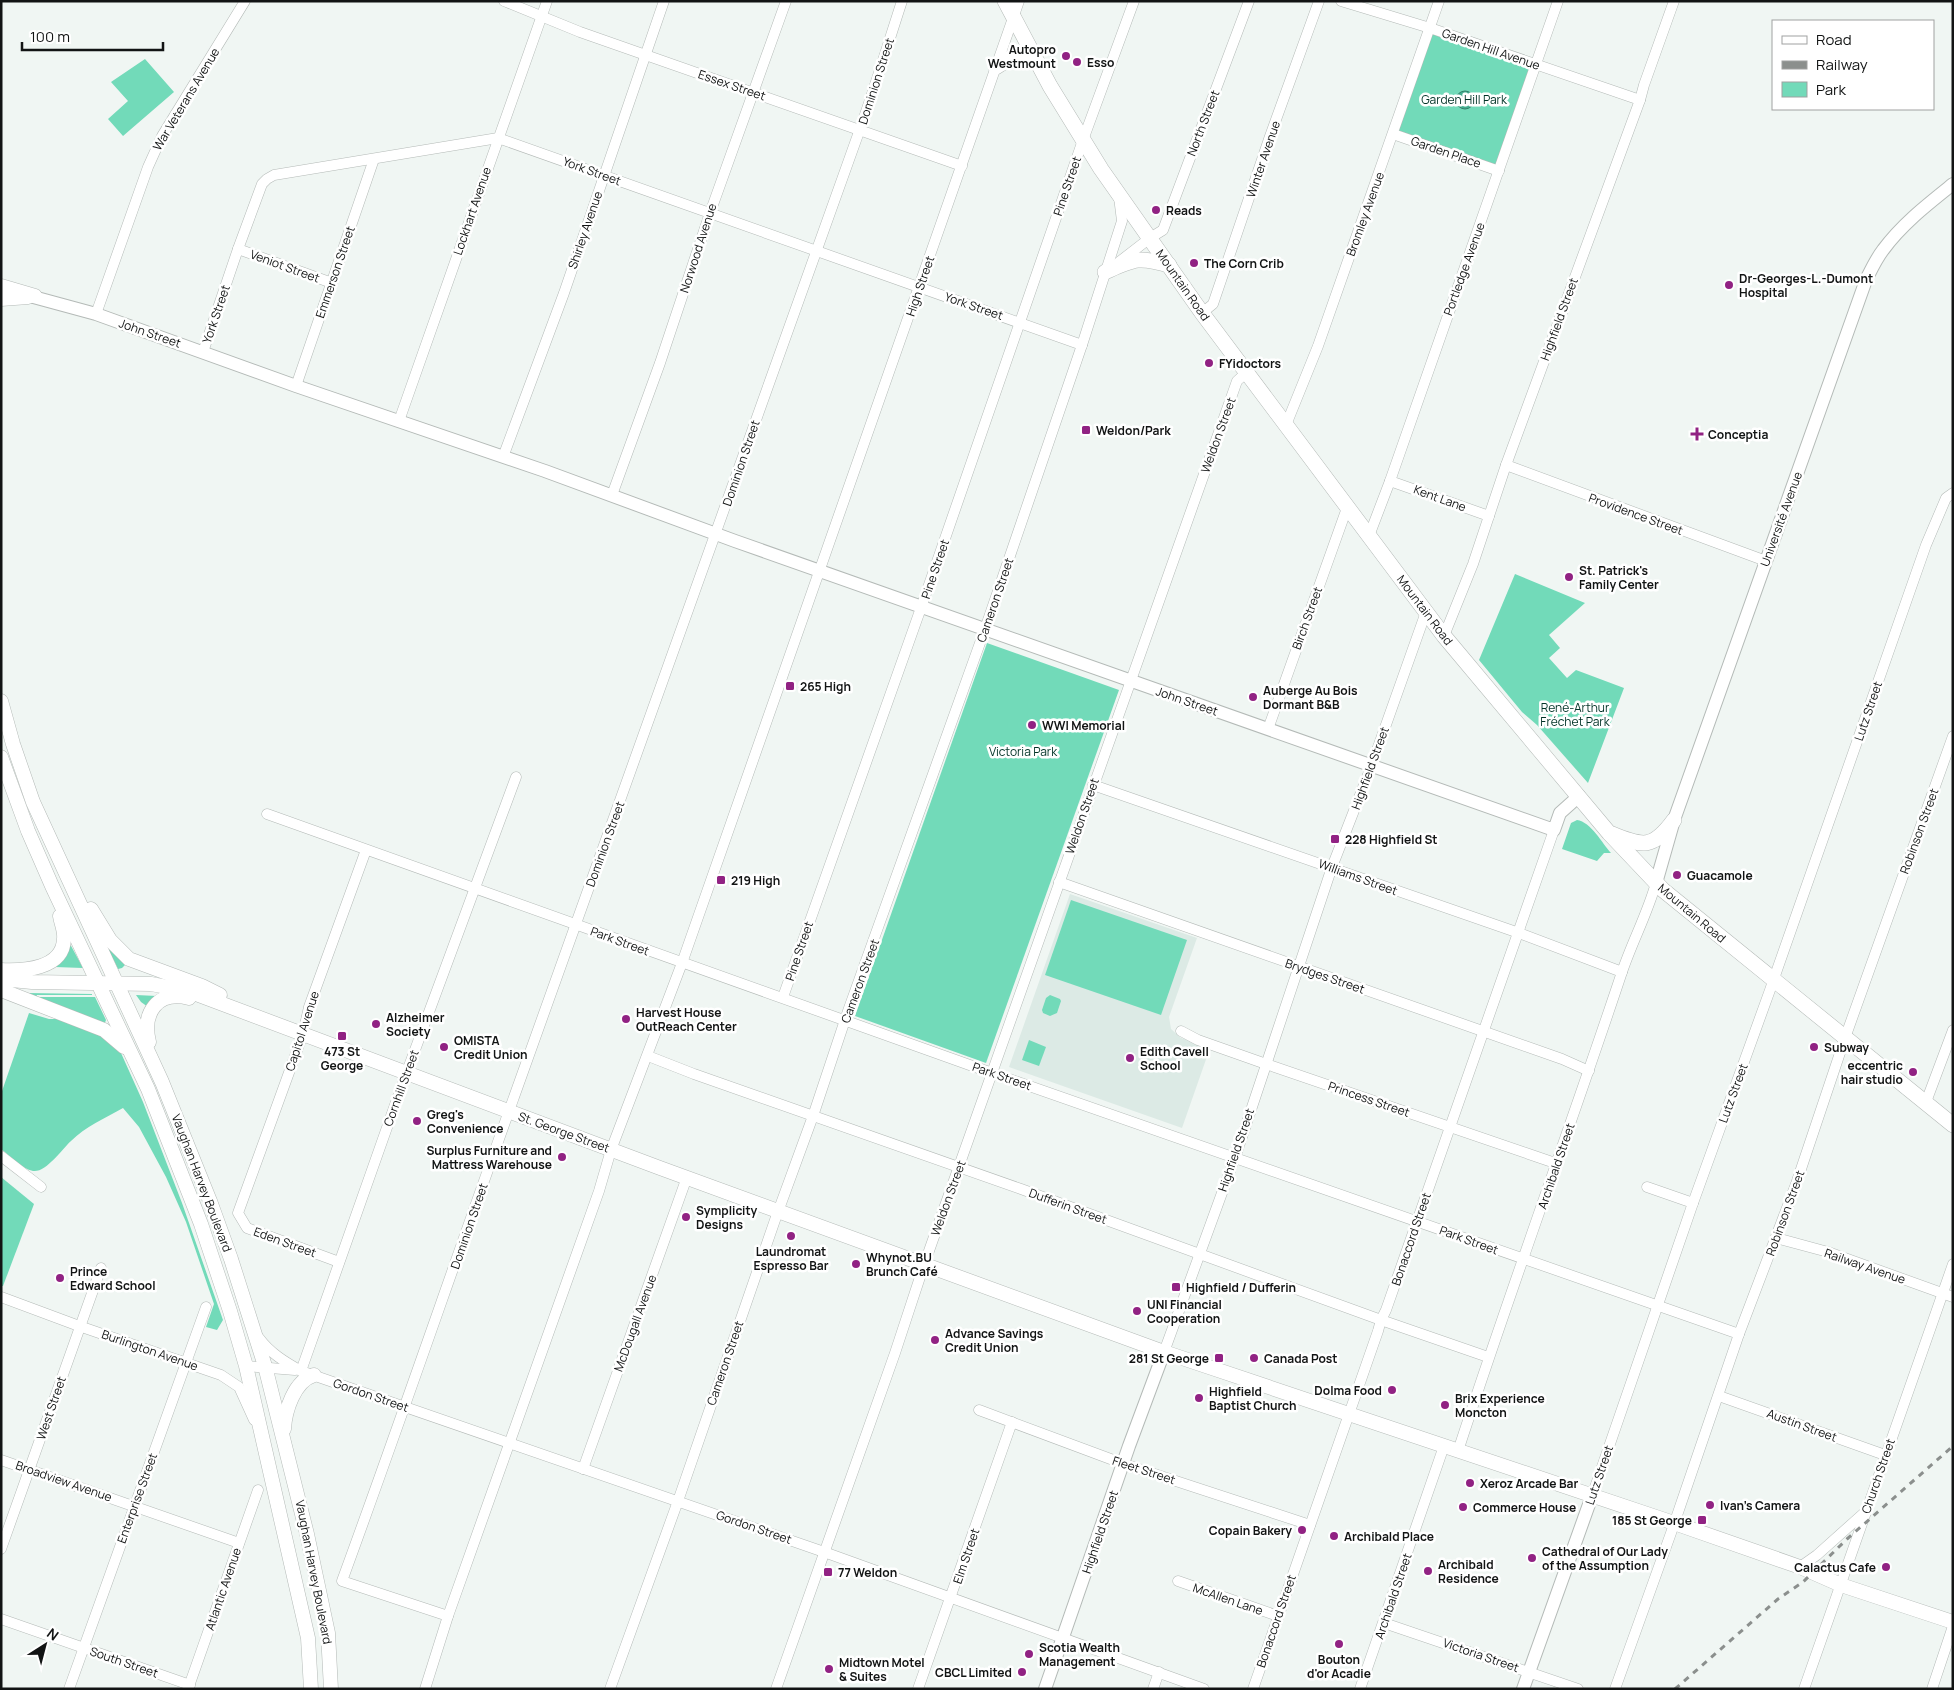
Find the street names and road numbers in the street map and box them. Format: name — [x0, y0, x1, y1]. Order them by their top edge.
street label: Garden Hill Avenue — [1440, 24, 1542, 74]
street label: Dominion Street — [854, 35, 898, 126]
street label: War Veterans Avenue — [149, 45, 223, 153]
street label: Essex Street — [696, 66, 768, 105]
street label: North Street — [1183, 87, 1223, 158]
street label: Winter Avenue — [1242, 118, 1284, 200]
street label: Garden Place — [1409, 132, 1483, 172]
street label: York Street — [561, 153, 624, 189]
street label: Pine Street — [1049, 154, 1085, 218]
street label: Lockhart Avenue — [449, 165, 495, 257]
street label: Bromley Avenue — [1342, 170, 1388, 258]
street label: Shirley Avenue — [564, 189, 606, 271]
street label: Norwood Avenue — [675, 201, 721, 295]
street label: Portledge Avenue — [1439, 220, 1489, 318]
street label: Emmerson Street — [311, 223, 359, 320]
street label: Veniot Street — [248, 246, 322, 287]
street label: Mountain Road — [1152, 246, 1214, 324]
street label: High Street — [902, 253, 938, 319]
street label: Highfield Street — [1536, 275, 1582, 363]
street label: York Street — [198, 282, 234, 345]
street label: York Street — [943, 288, 1006, 324]
street label: John Street — [117, 314, 183, 352]
street label: Weldon Street — [1196, 395, 1240, 475]
street label: Dominion Street — [718, 418, 764, 508]
street label: Université Avenue — [1756, 469, 1806, 569]
street label: Kent Lane — [1411, 481, 1469, 515]
street label: Providence Street — [1586, 489, 1686, 539]
street label: Pine Street — [917, 537, 953, 601]
street label: Cameron Street — [973, 555, 1018, 645]
street label: Mountain Road — [1393, 571, 1457, 649]
street label: Birch Street — [1288, 584, 1326, 652]
street label: Lutz Street — [1850, 679, 1886, 743]
street label: John Street — [1154, 682, 1220, 720]
street label: Highfield Street — [1347, 724, 1393, 812]
street label: Weldon Street — [1061, 776, 1103, 856]
street label: Robinson Street — [1896, 786, 1942, 876]
street label: Dominion Street — [582, 799, 628, 889]
street label: Williams Street — [1316, 855, 1400, 899]
street label: Mountain Road — [1654, 880, 1730, 946]
street label: Pine Street — [781, 919, 817, 983]
street label: Park Street — [588, 922, 652, 960]
street label: Cameron Street — [837, 936, 883, 1025]
street label: Brydges Street — [1283, 954, 1367, 998]
street label: Capitol Avenue — [281, 989, 323, 1073]
street label: Cornhill Street — [379, 1047, 423, 1129]
street label: Park Street — [970, 1058, 1034, 1094]
street label: Lutz Street — [1714, 1061, 1752, 1125]
street label: Princess Street — [1326, 1077, 1412, 1121]
street label: Highfield Street — [1214, 1106, 1258, 1194]
street label: St. George Street — [516, 1108, 612, 1156]
street label: Vaughan Harvey Boulevard — [168, 1112, 236, 1254]
street label: Archibald Street — [1533, 1121, 1579, 1211]
street label: Weldon Street — [926, 1158, 970, 1238]
street label: Robinson Street — [1762, 1168, 1808, 1258]
street label: Dominion Street — [446, 1181, 492, 1271]
street label: Dufferin Street — [1027, 1184, 1110, 1228]
street label: Bonaccord Street — [1387, 1190, 1435, 1288]
street label: Park Street — [1437, 1221, 1501, 1259]
street label: Eden Street — [251, 1223, 319, 1261]
street label: Railway Avenue — [1822, 1244, 1908, 1288]
street label: McDougall Avenue — [610, 1272, 660, 1374]
street label: Cameron Street — [703, 1318, 748, 1408]
street label: Burlington Avenue — [100, 1326, 200, 1374]
street label: West Street — [32, 1374, 70, 1442]
street label: Gordon Street — [331, 1374, 411, 1416]
street label: Austin Street — [1765, 1404, 1840, 1446]
street label: Church Street — [1857, 1436, 1899, 1516]
street label: Lutz Street — [1581, 1443, 1617, 1507]
street label: Enterprise Street — [113, 1450, 161, 1546]
street label: Fleet Street — [1110, 1452, 1178, 1488]
street label: Broadview Avenue — [14, 1457, 114, 1505]
street label: Highfield Street — [1078, 1488, 1122, 1576]
street label: Vaughan Harvey Boulevard — [292, 1498, 336, 1646]
street label: Gordon Street — [714, 1506, 794, 1548]
street label: Elm Street — [949, 1526, 983, 1586]
street label: Atlantic Avenue — [201, 1545, 245, 1633]
street label: Archibald Street — [1370, 1551, 1416, 1641]
street label: Bonaccord Street — [1252, 1572, 1300, 1670]
street label: McAllen Lane — [1191, 1579, 1265, 1619]
street label: Victoria Street — [1441, 1634, 1522, 1676]
street label: South Street — [88, 1642, 161, 1682]

